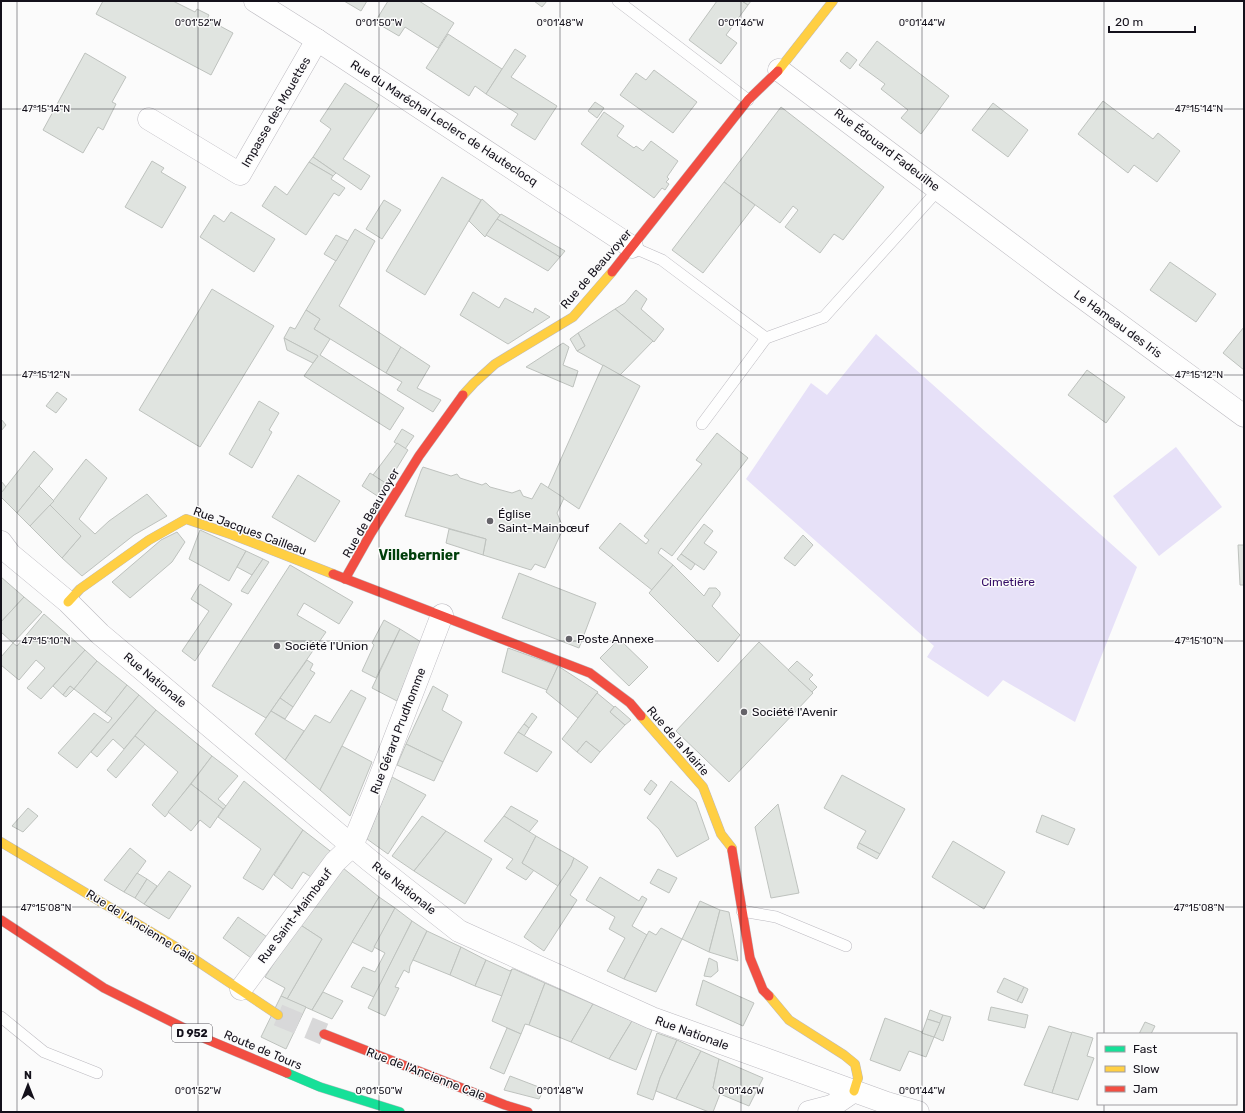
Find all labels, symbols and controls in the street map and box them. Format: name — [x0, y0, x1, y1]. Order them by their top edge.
scale bar — [1109, 8, 1195, 34]
text: 20 m — [1115, 15, 1143, 29]
text: 0°01'52"W — [175, 17, 221, 29]
text: 0°01'50"W — [355, 17, 403, 29]
text: 0°01'48"W — [537, 17, 583, 29]
text: 0°01'46"W — [718, 17, 764, 29]
text: 0°01'44"W — [899, 17, 945, 29]
street label: Impasse des Mouettes — [239, 54, 313, 170]
street label: Rue du Maréchal Leclerc de Hauteclocq — [348, 57, 540, 189]
text: 47°15'14"N — [22, 103, 70, 115]
text: 47°15'14"N — [1175, 103, 1223, 115]
street label: Rue Édouard Fadeuilhe — [831, 106, 943, 194]
street label: Rue de Beauvoyer — [558, 226, 635, 312]
street label: Le Hameau des Iris — [1071, 287, 1165, 361]
text: 47°15'12"N — [22, 369, 70, 381]
text: 47°15'12"N — [1175, 369, 1223, 381]
street label: Rue de Beauvoyer — [340, 465, 403, 560]
street label: Rue Jacques Cailleau — [191, 504, 309, 558]
place label: Église Saint-Mainbœuf — [498, 507, 589, 535]
marker: Église Saint-Mainbœuf — [485, 516, 495, 526]
district label: Villebernier — [378, 547, 460, 564]
park label: Cimetière — [981, 575, 1035, 589]
place label: Poste Annexe — [577, 632, 654, 646]
marker: Poste Annexe — [564, 634, 574, 644]
text: 47°15'10"N — [22, 635, 70, 647]
text: 47°15'10"N — [1175, 635, 1223, 647]
place label: Société l'Union — [285, 639, 368, 653]
marker: Société l'Union — [272, 641, 282, 651]
street label: Rue Nationale — [121, 650, 189, 711]
street label: Rue Gérard Prudhomme — [367, 666, 429, 796]
street label: Rue de la Mairie — [644, 703, 712, 779]
place label: Société l'Avenir — [752, 705, 838, 719]
marker: Société l'Avenir — [739, 707, 749, 717]
street label: Rue Nationale — [369, 859, 439, 918]
street label: Rue Saint-Maimbeuf — [255, 866, 335, 966]
street label: Rue de l'Ancienne Cale — [84, 887, 198, 966]
text: 47°15'08"N — [21, 902, 71, 914]
text: 47°15'08"N — [1174, 902, 1224, 914]
street label: Rue Nationale — [653, 1013, 731, 1053]
road number: D 952 — [172, 1024, 212, 1042]
street label: Route de Tours — [222, 1027, 304, 1073]
legend — [1097, 1033, 1237, 1105]
text: Fast — [1133, 1042, 1157, 1056]
street label: Rue de l'Ancienne Cale — [365, 1045, 488, 1103]
text: Slow — [1133, 1062, 1160, 1076]
north arrow — [8, 1065, 48, 1105]
text: N — [24, 1069, 32, 1082]
text: Jam — [1133, 1082, 1158, 1096]
text: 0°01'52"W — [175, 1085, 221, 1097]
text: 0°01'50"W — [355, 1085, 403, 1097]
text: 0°01'48"W — [537, 1085, 583, 1097]
text: 0°01'46"W — [718, 1085, 764, 1097]
text: 0°01'44"W — [899, 1085, 945, 1097]

